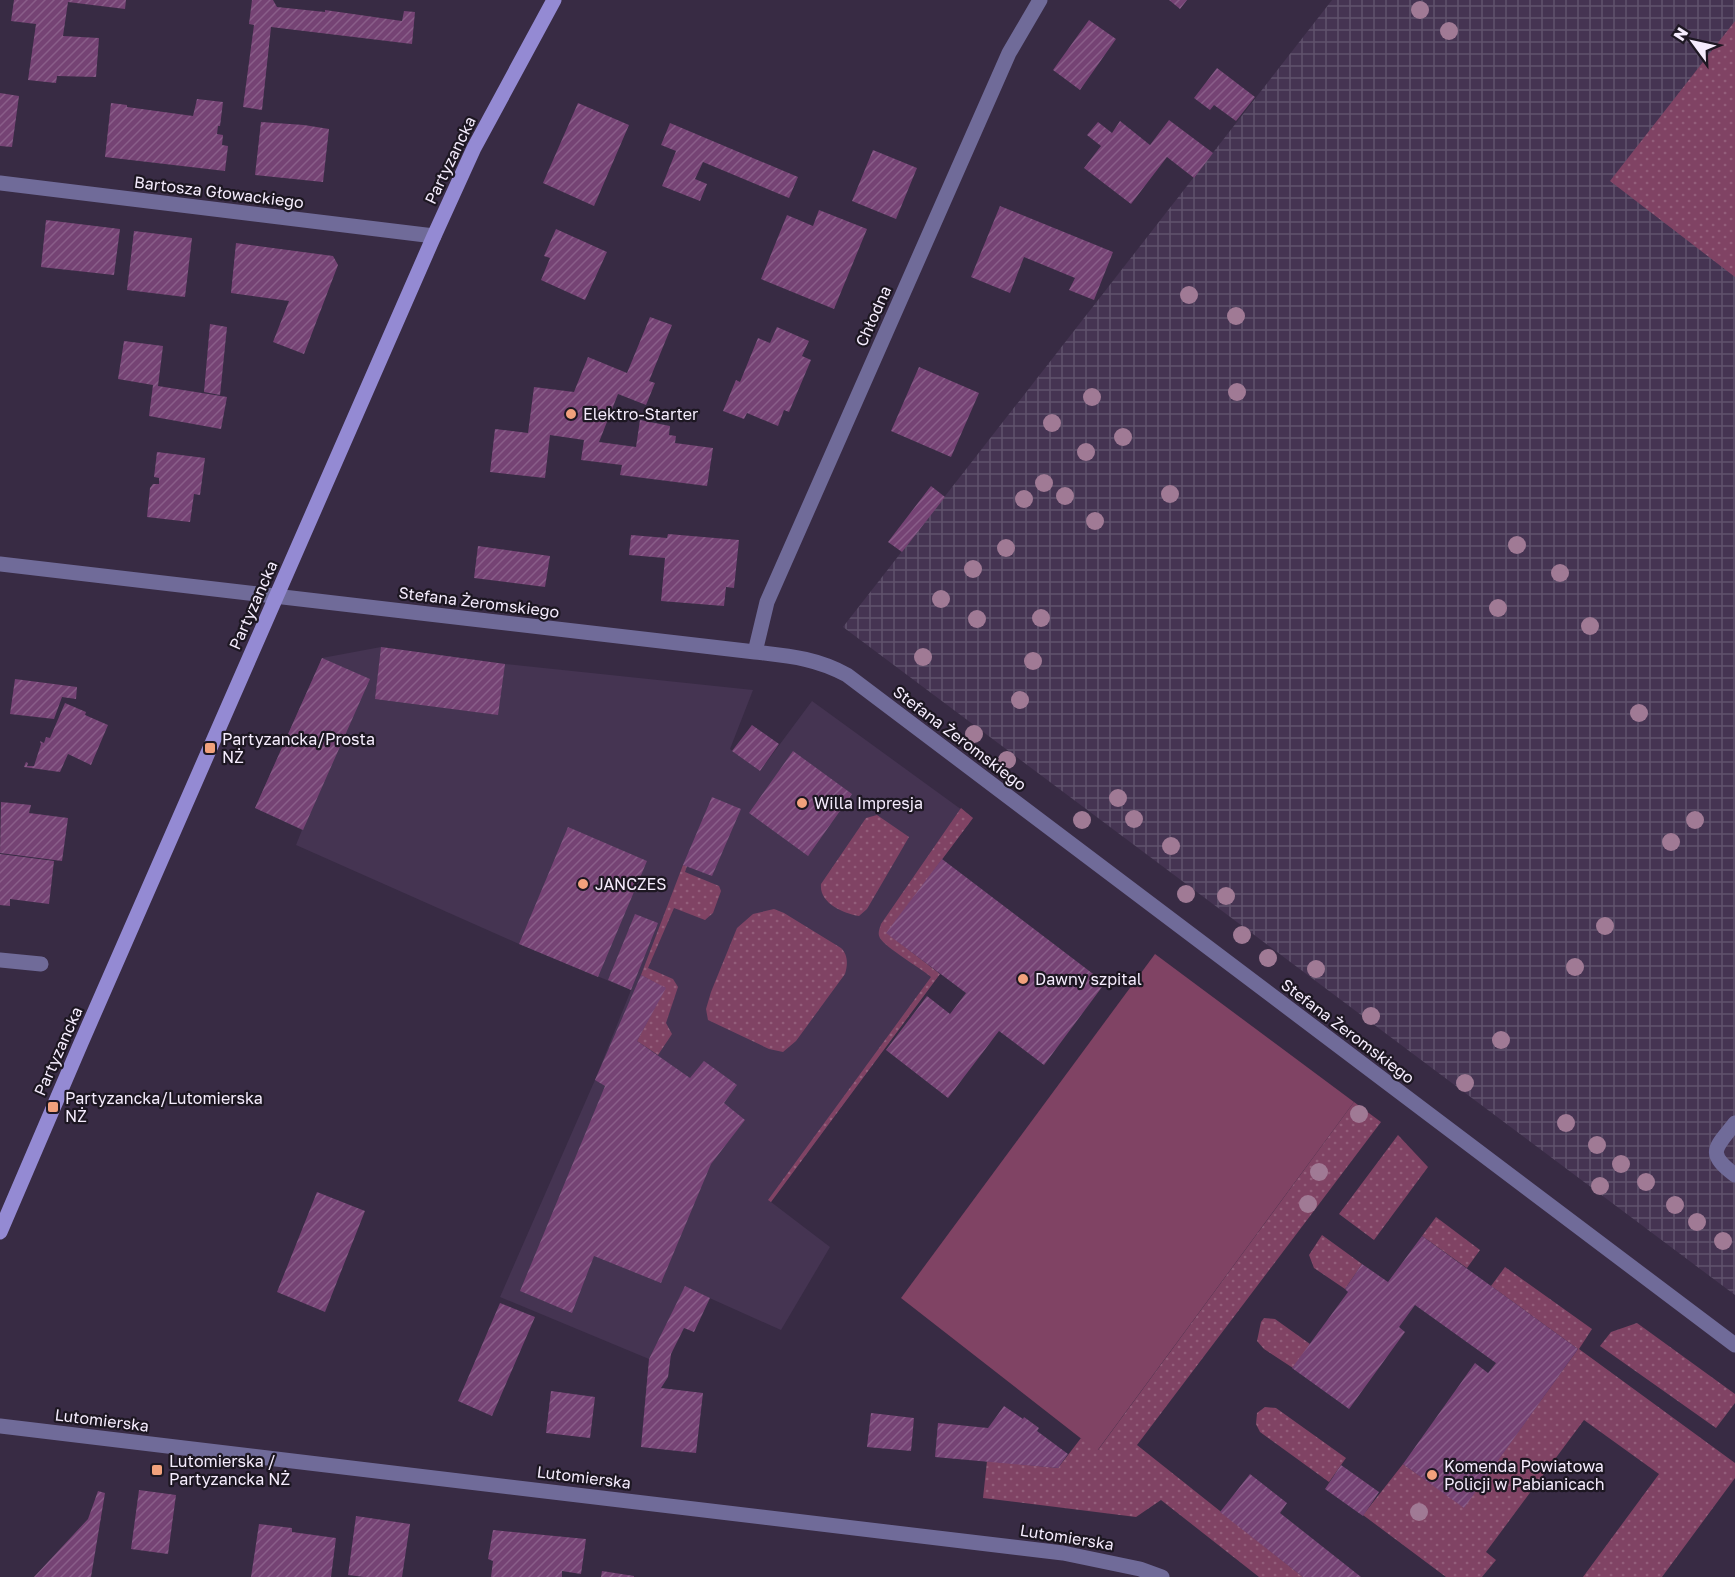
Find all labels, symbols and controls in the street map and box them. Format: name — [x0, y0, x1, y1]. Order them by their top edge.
north arrow — [1663, 12, 1723, 72]
text: N — [1669, 23, 1692, 44]
street label: Partyzancka — [420, 113, 480, 207]
street label: Bartosza Głowackiego — [133, 172, 305, 212]
street label: Chłodna — [851, 283, 895, 349]
place label: Elektro-Starter — [583, 404, 698, 424]
marker: Elektro-Starter — [564, 407, 578, 421]
street label: Partyzancka — [224, 557, 282, 653]
street label: Stefana Żeromskiego — [397, 582, 561, 622]
street label: Stefana Żeromskiego — [889, 681, 1031, 795]
place label: Partyzancka/Prosta NŻ — [222, 729, 375, 767]
marker: Partyzancka/Prosta NŻ — [203, 741, 217, 755]
place label: Willa Impresja — [814, 793, 923, 813]
marker: Willa Impresja — [795, 796, 809, 810]
place label: JANCZES — [595, 874, 667, 894]
marker: JANCZES — [576, 877, 590, 891]
place label: Dawny szpital — [1035, 969, 1142, 989]
marker: Dawny szpital — [1016, 972, 1030, 986]
street label: Stefana Żeromskiego — [1277, 974, 1419, 1088]
street label: Partyzancka — [29, 1003, 87, 1099]
place label: Partyzancka/Lutomierska NŻ — [65, 1088, 263, 1126]
marker: Partyzancka/Lutomierska NŻ — [46, 1100, 60, 1114]
street label: Lutomierska — [54, 1404, 150, 1436]
place label: Lutomierska / Partyzancka NŻ — [169, 1451, 290, 1489]
place label: Komenda Powiatowa Policji w Pabianicach — [1444, 1456, 1605, 1494]
street label: Lutomierska — [536, 1461, 632, 1493]
marker: Lutomierska / Partyzancka NŻ — [150, 1463, 164, 1477]
marker: Komenda Powiatowa Policji w Pabianicach — [1425, 1468, 1439, 1482]
street label: Lutomierska — [1019, 1520, 1115, 1554]

